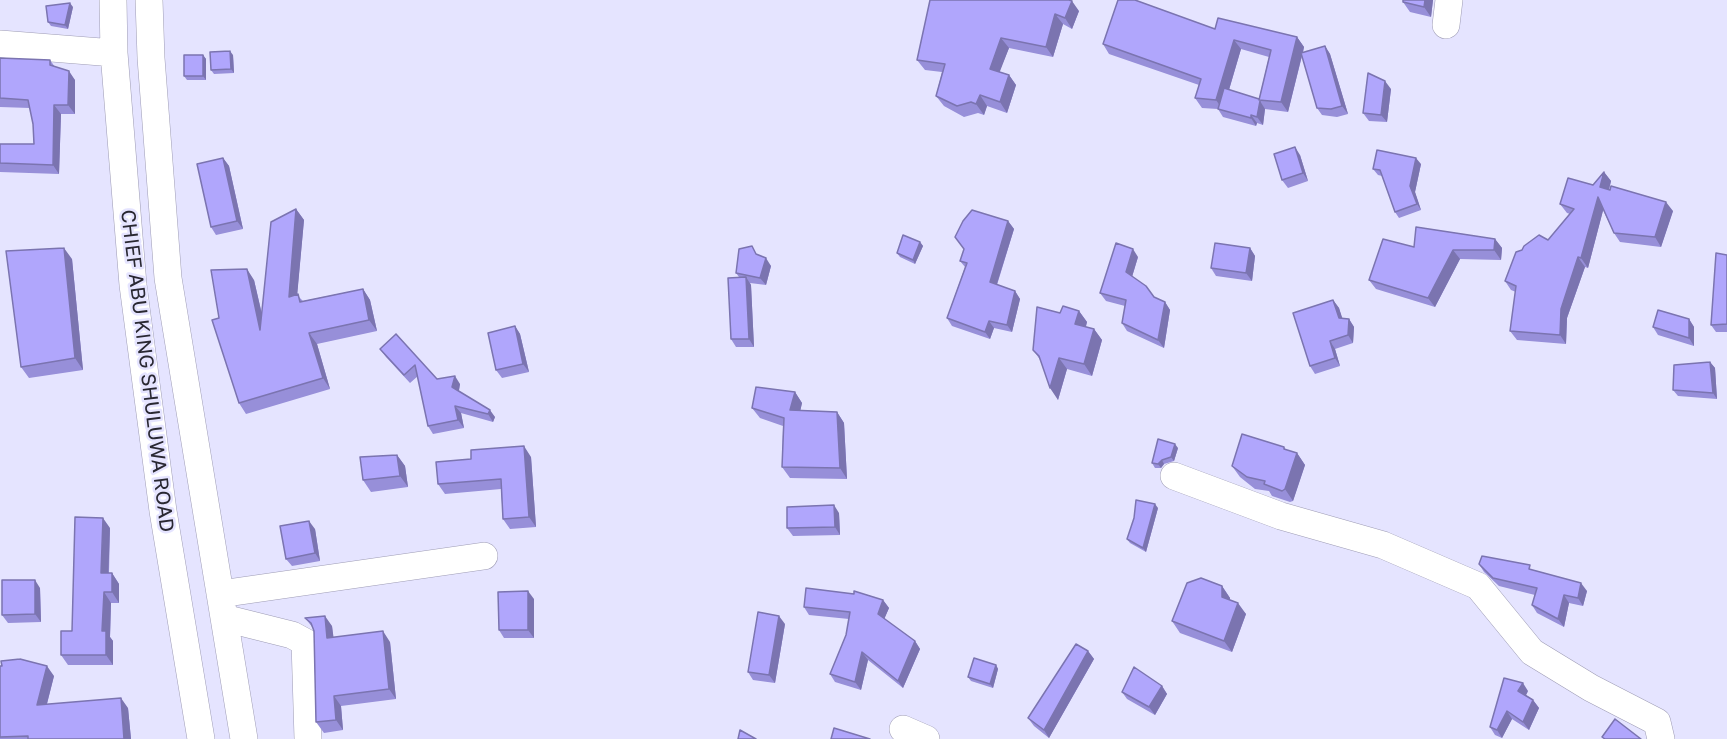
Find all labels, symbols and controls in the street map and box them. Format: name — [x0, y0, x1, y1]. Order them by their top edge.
street label: CHIEF ABU KING SHULUWA ROAD — [115, 208, 179, 534]

